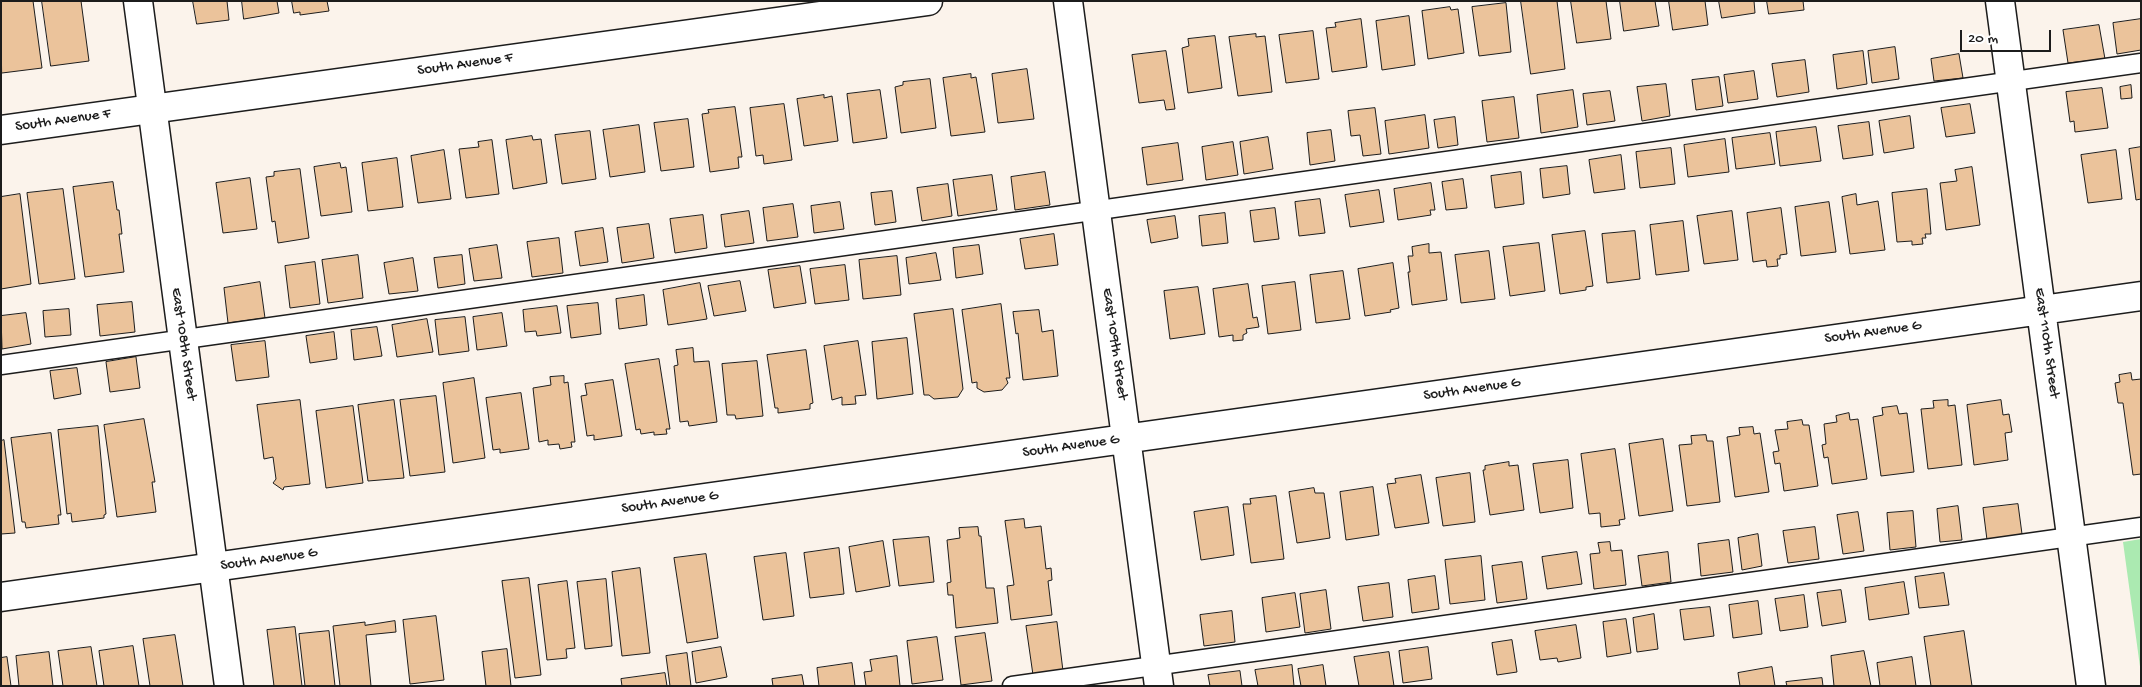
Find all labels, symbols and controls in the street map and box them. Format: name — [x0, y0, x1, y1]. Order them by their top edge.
scale bar — [1962, 20, 2053, 52]
text: 20 m — [1968, 30, 1998, 48]
street label: South Avenue F — [416, 49, 514, 81]
street label: South Avenue F — [14, 105, 112, 137]
street label: East 108th Street — [166, 287, 200, 401]
street label: East 109th Street — [1097, 287, 1131, 401]
street label: East 110th Street — [2029, 287, 2063, 399]
street label: South Avenue G — [1823, 317, 1923, 349]
street label: South Avenue G — [1422, 374, 1522, 406]
street label: South Avenue G — [1021, 431, 1121, 463]
street label: South Avenue G — [620, 487, 720, 519]
street label: South Avenue G — [219, 544, 319, 576]

